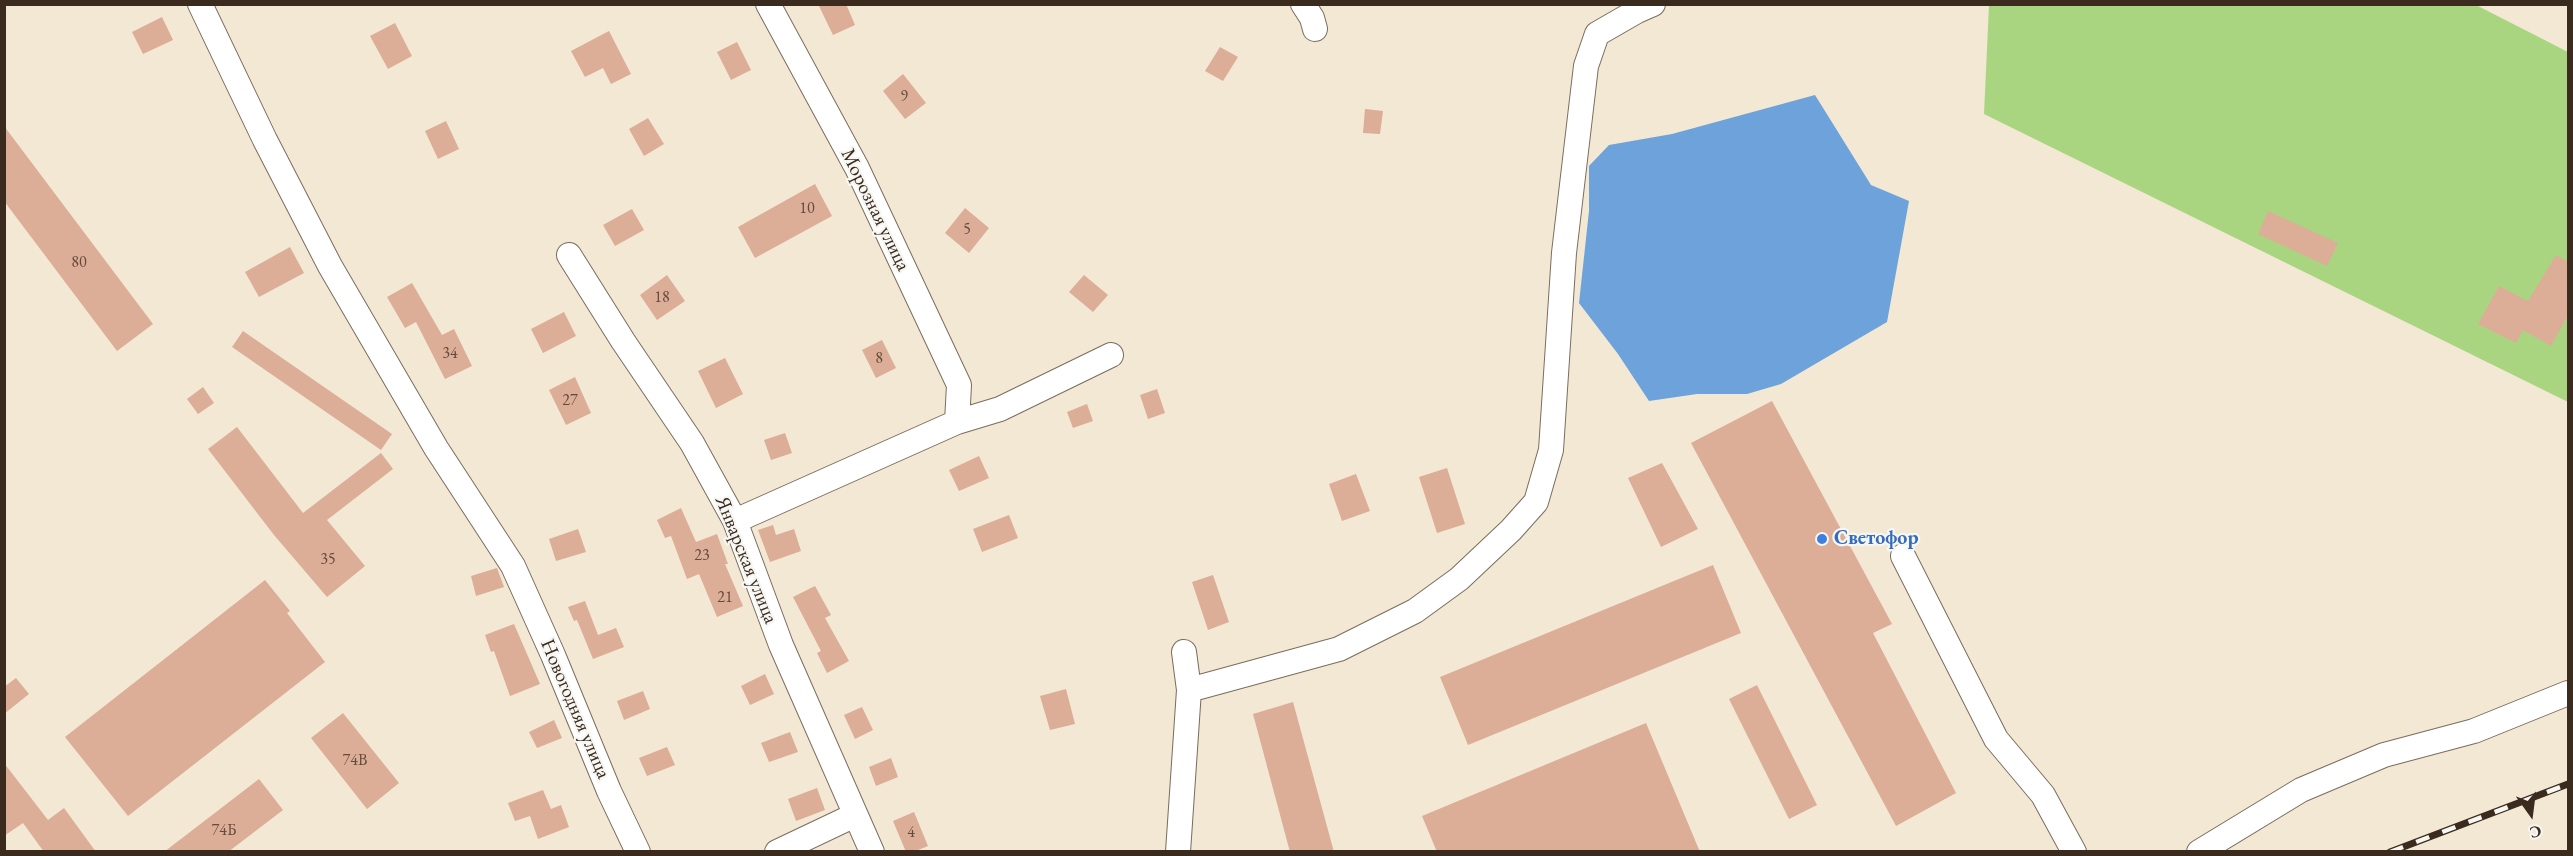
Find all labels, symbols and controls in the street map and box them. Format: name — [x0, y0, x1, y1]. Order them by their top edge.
house number: 9 — [900, 87, 908, 107]
street label: Морозная улица — [835, 145, 915, 275]
house number: 10 — [799, 199, 815, 219]
house number: 5 — [963, 220, 971, 240]
house number: 80 — [71, 253, 87, 273]
house number: 18 — [654, 288, 670, 308]
house number: 34 — [442, 344, 458, 364]
house number: 8 — [875, 349, 883, 369]
house number: 27 — [562, 391, 578, 411]
street label: Январская улица — [710, 493, 782, 627]
place label: Светофор — [1834, 527, 1918, 551]
marker: Светофор — [1815, 532, 1829, 546]
house number: 23 — [694, 546, 710, 566]
house number: 35 — [320, 550, 336, 570]
house number: 21 — [717, 588, 733, 608]
street label: Новогодняя улица — [535, 636, 615, 782]
house number: 74В — [343, 751, 367, 771]
north arrow — [2501, 784, 2561, 844]
text: С — [2527, 820, 2544, 844]
house number: 74Б — [212, 821, 236, 841]
house number: 4 — [907, 823, 915, 843]

